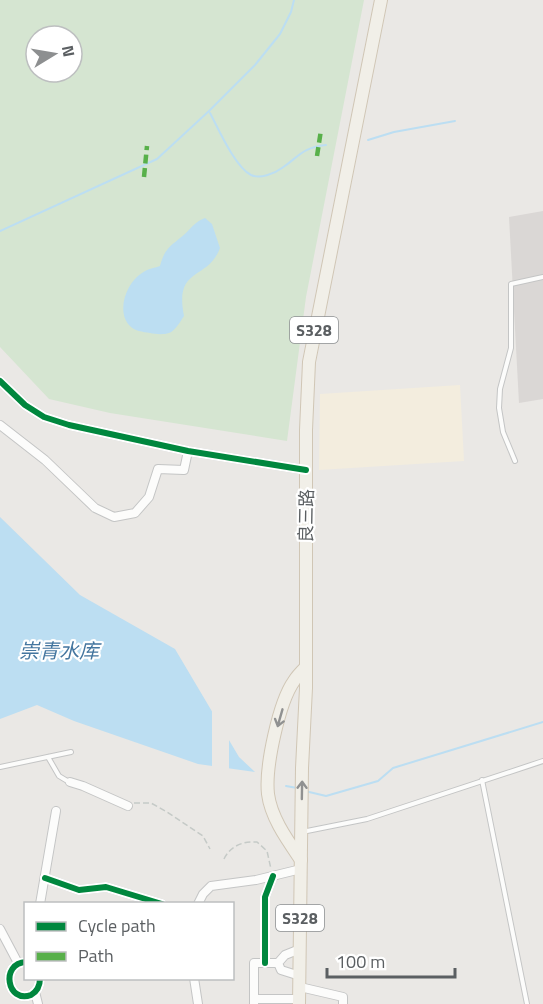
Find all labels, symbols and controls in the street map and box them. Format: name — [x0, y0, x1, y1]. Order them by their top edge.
north arrow — [24, 24, 84, 84]
text: N — [56, 43, 82, 59]
road number: S328 — [290, 317, 338, 343]
street label: 良三路 — [292, 489, 320, 543]
water label: 崇青水库 — [19, 635, 102, 666]
one-way arrow — [274, 708, 285, 727]
one-way arrow — [296, 780, 308, 800]
legend — [24, 902, 234, 980]
road number: S328 — [276, 905, 324, 931]
text: Cycle path — [78, 912, 156, 939]
scale bar — [327, 941, 454, 979]
text: Path — [78, 942, 114, 969]
text: 100 m — [336, 948, 385, 975]

